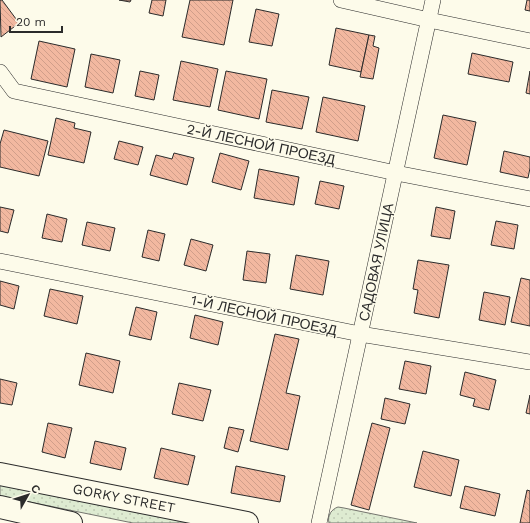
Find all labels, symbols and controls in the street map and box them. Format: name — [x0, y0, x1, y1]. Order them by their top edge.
scale bar — [10, 8, 62, 34]
text: 20 m — [16, 15, 46, 29]
street label: 2-Й ЛЕСНОЙ ПРОЕЗД — [185, 119, 337, 168]
street label: САДОВАЯ УЛИЦА — [356, 201, 396, 323]
street label: 1-Й ЛЕСНОЙ ПРОЕЗД — [190, 291, 339, 338]
north arrow — [8, 475, 48, 515]
street label: GORKY STREET — [71, 480, 177, 516]
text: С — [28, 482, 43, 496]

